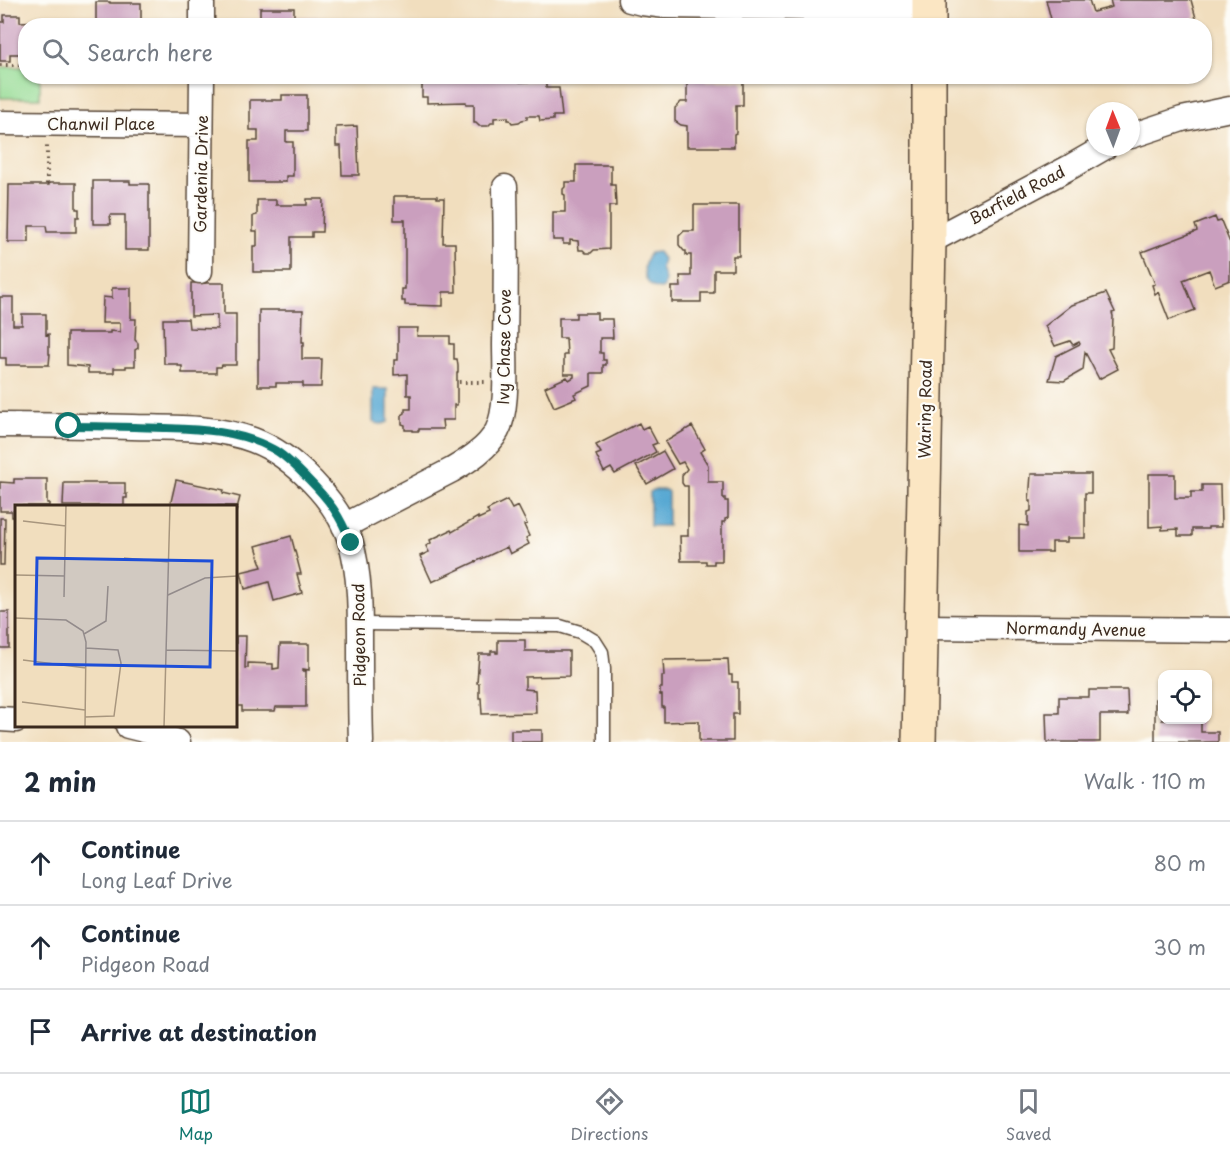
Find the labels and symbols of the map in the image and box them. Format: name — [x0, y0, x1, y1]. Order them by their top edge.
north arrow — [1086, 102, 1140, 156]
street label: Chanwil Place — [47, 111, 155, 135]
street label: Gardenia Drive — [187, 115, 213, 233]
street label: Barfield Road — [964, 159, 1069, 230]
street label: Ivy Chase Cove — [490, 289, 516, 405]
street label: Waring Road — [911, 359, 937, 459]
route start — [55, 412, 81, 438]
inset map — [15, 505, 237, 727]
route end — [337, 529, 363, 555]
street label: Pidgeon Road — [345, 583, 371, 687]
street label: Normandy Avenue — [1006, 615, 1147, 641]

